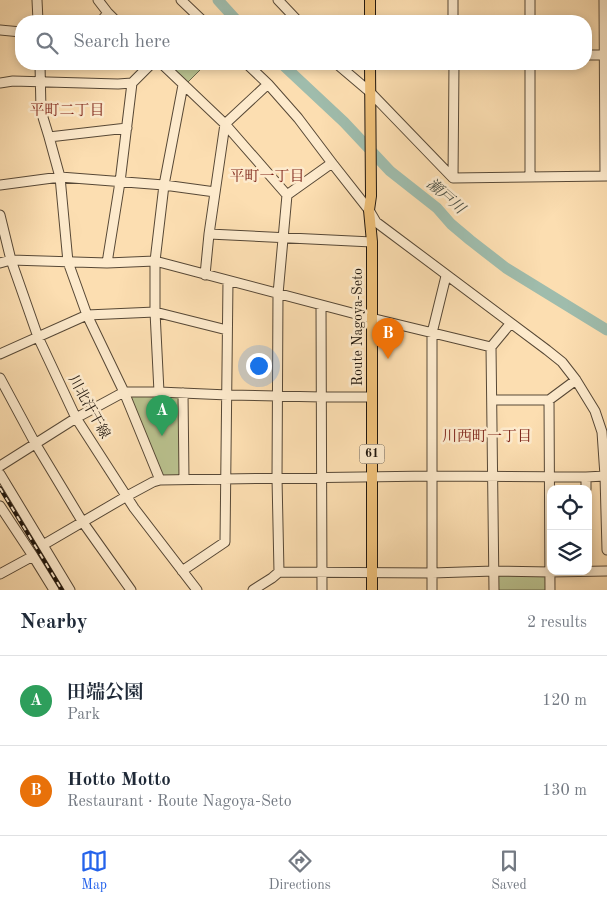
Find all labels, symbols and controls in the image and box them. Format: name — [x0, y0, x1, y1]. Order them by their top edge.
search box — [15, 15, 592, 70]
icon: search — [33, 29, 61, 57]
text: Search here — [73, 33, 170, 52]
district label: 平町二丁目 — [29, 102, 105, 119]
district label: 平町一丁目 — [229, 168, 305, 185]
water label: 瀬戸川 — [423, 175, 470, 219]
street label: Route Nagoya-Seto — [351, 268, 365, 386]
pin: B — [372, 318, 404, 359]
your location — [246, 353, 272, 379]
street label: 川北汗干線 — [66, 373, 113, 441]
pin: A — [146, 395, 178, 436]
district label: 川西町一丁目 — [442, 428, 532, 445]
road number: 61 — [360, 444, 384, 464]
map controls — [547, 485, 592, 575]
button: locate — [547, 485, 592, 530]
button: layers — [547, 530, 592, 575]
text: Nearby — [20, 612, 88, 633]
text: 2 results — [527, 615, 587, 631]
text: 田端公園 — [67, 684, 143, 703]
text: A — [30, 693, 42, 709]
text: 120 m — [542, 693, 587, 709]
text: Park — [67, 707, 100, 723]
text: Hotto Motto — [67, 771, 171, 790]
text: B — [30, 783, 42, 799]
text: 130 m — [542, 783, 587, 799]
text: Restaurant · Route Nagoya-Seto — [67, 794, 292, 810]
tab: Map — [80, 847, 108, 894]
tab: Directions — [269, 847, 331, 894]
tab: Saved — [491, 847, 527, 894]

